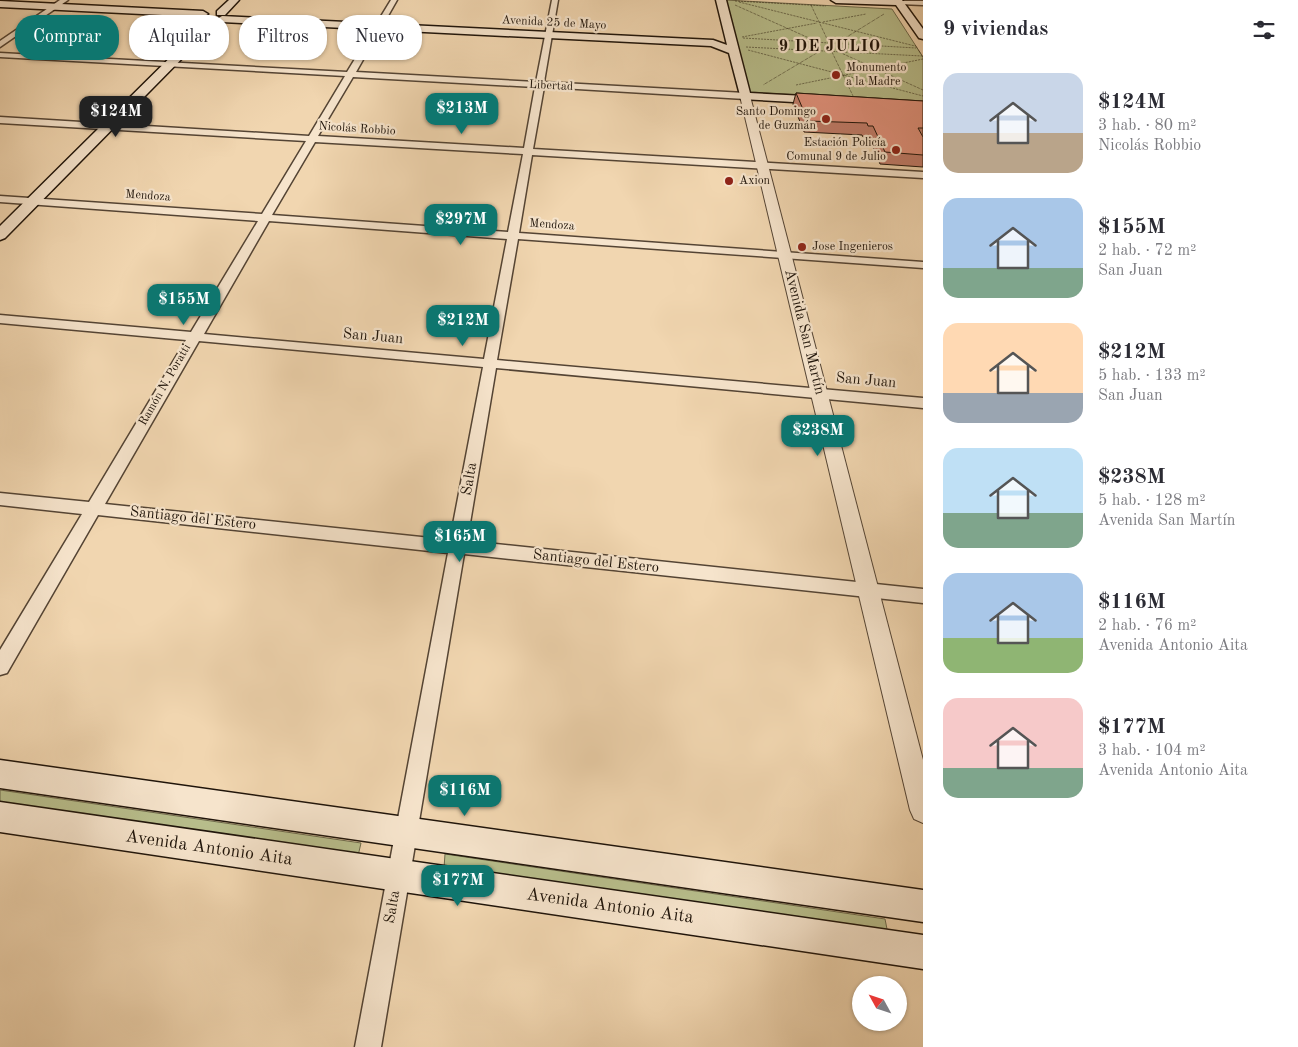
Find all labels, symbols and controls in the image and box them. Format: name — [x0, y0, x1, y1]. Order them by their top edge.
street label: Avenida 25 de Mayo — [501, 13, 607, 32]
chip: Comprar — [15, 15, 119, 60]
chip: Alquilar — [129, 15, 229, 60]
chip: Filtros — [239, 15, 327, 60]
chip: Nuevo — [337, 15, 422, 60]
icon: filters — [1250, 16, 1278, 44]
text: 9 viviendas — [943, 19, 1048, 40]
district label: 9 DE JULIO — [779, 39, 881, 55]
place label: Monumento a la Madre — [846, 62, 907, 88]
marker: Monumento a la Madre — [830, 69, 842, 81]
street label: Libertad — [529, 79, 573, 93]
pin: $213M — [427, 92, 497, 135]
text: $124M — [1098, 92, 1165, 113]
icon: home — [983, 93, 1043, 153]
pin: $124M — [81, 96, 151, 138]
text: $213M — [436, 101, 488, 117]
text: $124M — [90, 104, 142, 120]
place label: Santo Domingo de Guzmán — [736, 106, 817, 132]
marker: Santo Domingo de Guzmán — [820, 113, 832, 125]
text: 3 hab. · 80 m² — [1098, 118, 1196, 134]
street label: Nicolás Robbio — [318, 120, 396, 138]
place label: Estación Policía Comunal 9 de Julio — [786, 137, 886, 163]
text: Nicolás Robbio — [1098, 138, 1201, 154]
marker: Estación Policía Comunal 9 de Julio — [890, 144, 902, 156]
marker: Axion — [723, 175, 735, 187]
place label: Axion — [739, 175, 771, 187]
street label: Mendoza — [125, 188, 171, 204]
pin: $297M — [426, 204, 496, 246]
text: $297M — [435, 212, 487, 228]
street label: Mendoza — [529, 217, 575, 233]
text: $155M — [1098, 217, 1165, 238]
icon: home — [983, 218, 1043, 278]
marker: Jose Ingenieros — [796, 241, 808, 253]
place label: Jose Ingenieros — [812, 241, 893, 253]
text: 2 hab. · 72 m² — [1098, 243, 1196, 259]
text: San Juan — [1098, 263, 1163, 279]
street label: Avenida San Martín — [781, 268, 827, 396]
pin: $155M — [149, 284, 219, 326]
text: $155M — [158, 292, 210, 308]
pin: $212M — [428, 304, 498, 347]
text: $212M — [437, 313, 489, 329]
street label: San Juan — [342, 327, 404, 347]
street label: Ramón N. Poratti — [137, 342, 193, 428]
text: $212M — [1098, 342, 1165, 363]
icon: home — [983, 343, 1043, 403]
text: 5 hab. · 133 m² — [1098, 368, 1206, 384]
street label: San Juan — [835, 371, 897, 391]
text: San Juan — [1098, 388, 1163, 404]
pin: $238M — [783, 414, 853, 457]
text: $238M — [792, 423, 844, 439]
street label: Salta — [460, 461, 480, 497]
text: $238M — [1098, 467, 1165, 488]
icon: home — [983, 468, 1043, 528]
text: 5 hab. · 128 m² — [1098, 493, 1206, 509]
street label: Santiago del Estero — [129, 505, 257, 533]
text: Avenida San Martín — [1098, 513, 1235, 529]
pin: $165M — [425, 520, 495, 563]
text: $165M — [434, 529, 486, 545]
street label: Santiago del Estero — [532, 548, 660, 576]
text: $116M — [1098, 592, 1165, 613]
icon: home — [983, 593, 1043, 653]
text: 2 hab. · 76 m² — [1098, 618, 1196, 634]
text: Avenida Antonio Aita — [1098, 638, 1248, 654]
text: $177M — [1098, 717, 1165, 738]
icon: home — [983, 718, 1043, 778]
text: 3 hab. · 104 m² — [1098, 743, 1206, 759]
text: Avenida Antonio Aita — [1098, 763, 1248, 779]
pin: $116M — [430, 774, 500, 817]
text: $116M — [439, 783, 491, 799]
street label: Avenida Antonio Aita — [124, 827, 294, 869]
pin: $177M — [423, 864, 493, 907]
text: $177M — [432, 873, 484, 889]
street label: Avenida Antonio Aita — [525, 885, 695, 927]
street label: Salta — [383, 889, 403, 925]
north arrow — [852, 976, 908, 1031]
map controls — [852, 976, 907, 1031]

